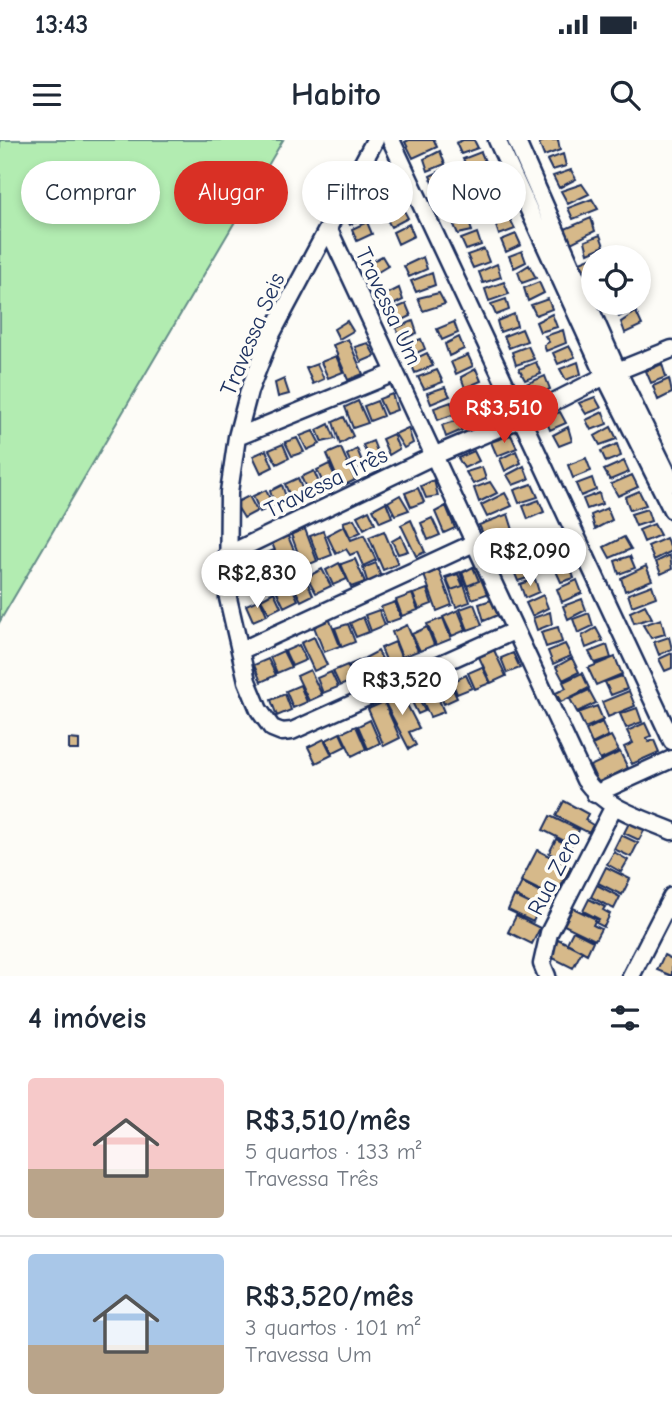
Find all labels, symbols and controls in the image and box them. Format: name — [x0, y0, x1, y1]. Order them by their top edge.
text: 13:43 — [35, 10, 88, 40]
icon: menu — [28, 76, 66, 114]
text: Habito — [291, 76, 381, 113]
icon: search — [606, 76, 644, 114]
chip: Comprar — [21, 161, 160, 224]
chip: Alugar — [174, 161, 288, 224]
chip: Filtros — [302, 161, 413, 224]
chip: Novo — [427, 161, 526, 224]
street label: Travessa Um — [350, 243, 428, 369]
map controls — [581, 245, 651, 315]
button: locate — [581, 245, 651, 315]
street label: Travessa Seis — [214, 269, 290, 400]
pin: R$3,510 — [439, 386, 569, 445]
text: R$3,510 — [465, 394, 543, 421]
street label: Travessa Três — [260, 441, 392, 524]
pin: R$2,090 — [465, 528, 595, 588]
text: R$2,090 — [489, 537, 571, 564]
pin: R$2,830 — [192, 550, 322, 610]
text: R$2,830 — [217, 559, 297, 586]
pin: R$3,520 — [337, 658, 467, 717]
text: R$3,520 — [362, 666, 442, 693]
street label: Rua Zero — [522, 827, 587, 920]
icon: filters — [606, 999, 644, 1037]
text: 4 imóveis — [28, 1001, 146, 1036]
text: R$3,510/mês — [245, 1103, 410, 1138]
icon: home — [84, 1106, 168, 1190]
text: 5 quartos · 133 m² — [245, 1138, 421, 1165]
text: Travessa Três — [245, 1165, 378, 1192]
text: R$3,520/mês — [245, 1279, 414, 1314]
icon: home — [84, 1282, 168, 1366]
text: 3 quartos · 101 m² — [245, 1314, 421, 1341]
text: Travessa Um — [245, 1341, 372, 1368]

